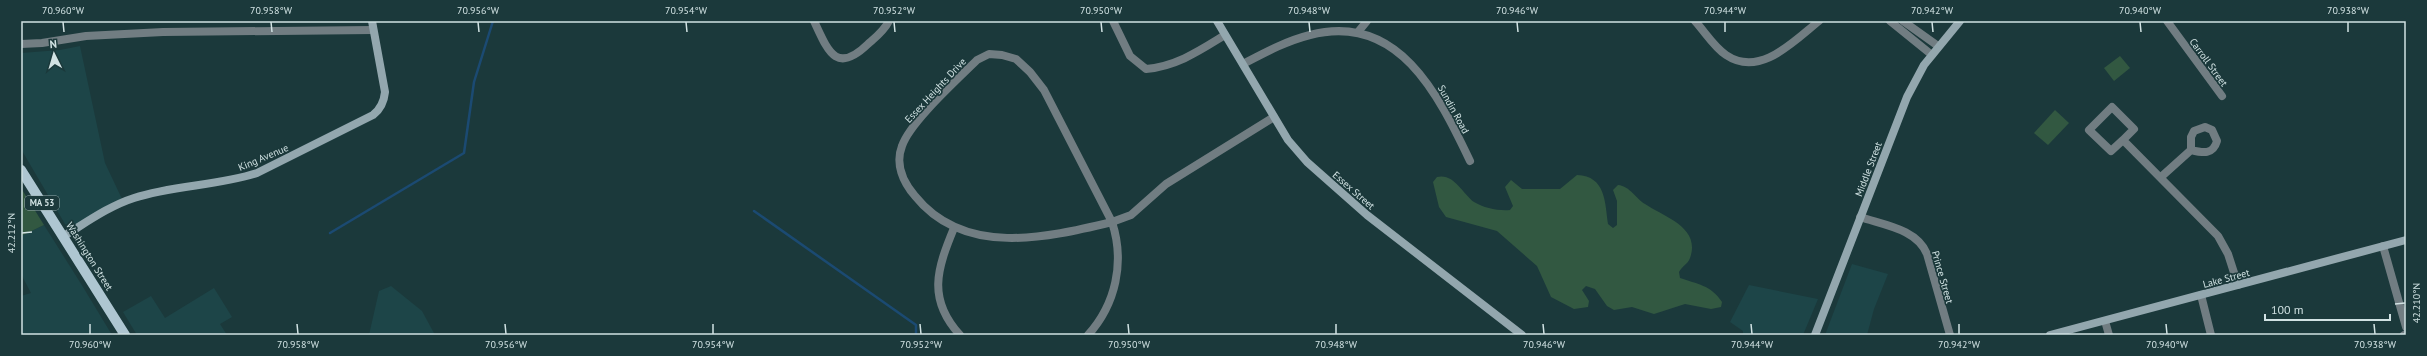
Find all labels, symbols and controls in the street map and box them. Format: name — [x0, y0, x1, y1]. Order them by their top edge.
text: 70.960°W — [42, 4, 85, 17]
text: 70.958°W — [250, 4, 293, 17]
text: 70.956°W — [457, 4, 500, 17]
text: 70.954°W — [665, 4, 708, 17]
text: 70.952°W — [873, 4, 916, 17]
text: 70.950°W — [1080, 4, 1123, 17]
text: 70.948°W — [1288, 4, 1331, 17]
text: 70.946°W — [1496, 4, 1539, 17]
text: 70.944°W — [1704, 4, 1747, 17]
text: 70.942°W — [1911, 4, 1954, 17]
text: 70.940°W — [2119, 4, 2162, 17]
text: 70.938°W — [2327, 4, 2370, 17]
north arrow — [34, 34, 74, 74]
street label: Carroll Street — [2187, 36, 2231, 90]
text: N — [49, 37, 57, 51]
street label: Essex Heights Drive — [902, 55, 969, 126]
street label: Sundin Road — [1435, 83, 1472, 136]
street label: Middle Street — [1852, 139, 1885, 198]
street label: King Avenue — [236, 141, 290, 174]
street label: Essex Street — [1330, 169, 1378, 213]
road number: MA 53 — [25, 196, 59, 210]
text: 42.212°N — [5, 213, 18, 253]
street label: Washington Street — [63, 220, 116, 293]
street label: Prince Street — [1929, 249, 1956, 306]
street label: Lake Street — [2201, 266, 2252, 291]
text: 42.210°N — [2410, 283, 2423, 323]
scale bar — [2265, 296, 2390, 322]
text: 100 m — [2271, 302, 2304, 317]
text: 70.960°W — [69, 338, 112, 351]
text: 70.958°W — [277, 338, 320, 351]
text: 70.956°W — [485, 338, 528, 351]
text: 70.954°W — [692, 338, 735, 351]
text: 70.952°W — [900, 338, 943, 351]
text: 70.950°W — [1108, 338, 1151, 351]
text: 70.948°W — [1315, 338, 1358, 351]
text: 70.946°W — [1523, 338, 1566, 351]
text: 70.944°W — [1731, 338, 1774, 351]
text: 70.942°W — [1938, 338, 1981, 351]
text: 70.940°W — [2146, 338, 2189, 351]
text: 70.938°W — [2354, 338, 2397, 351]

